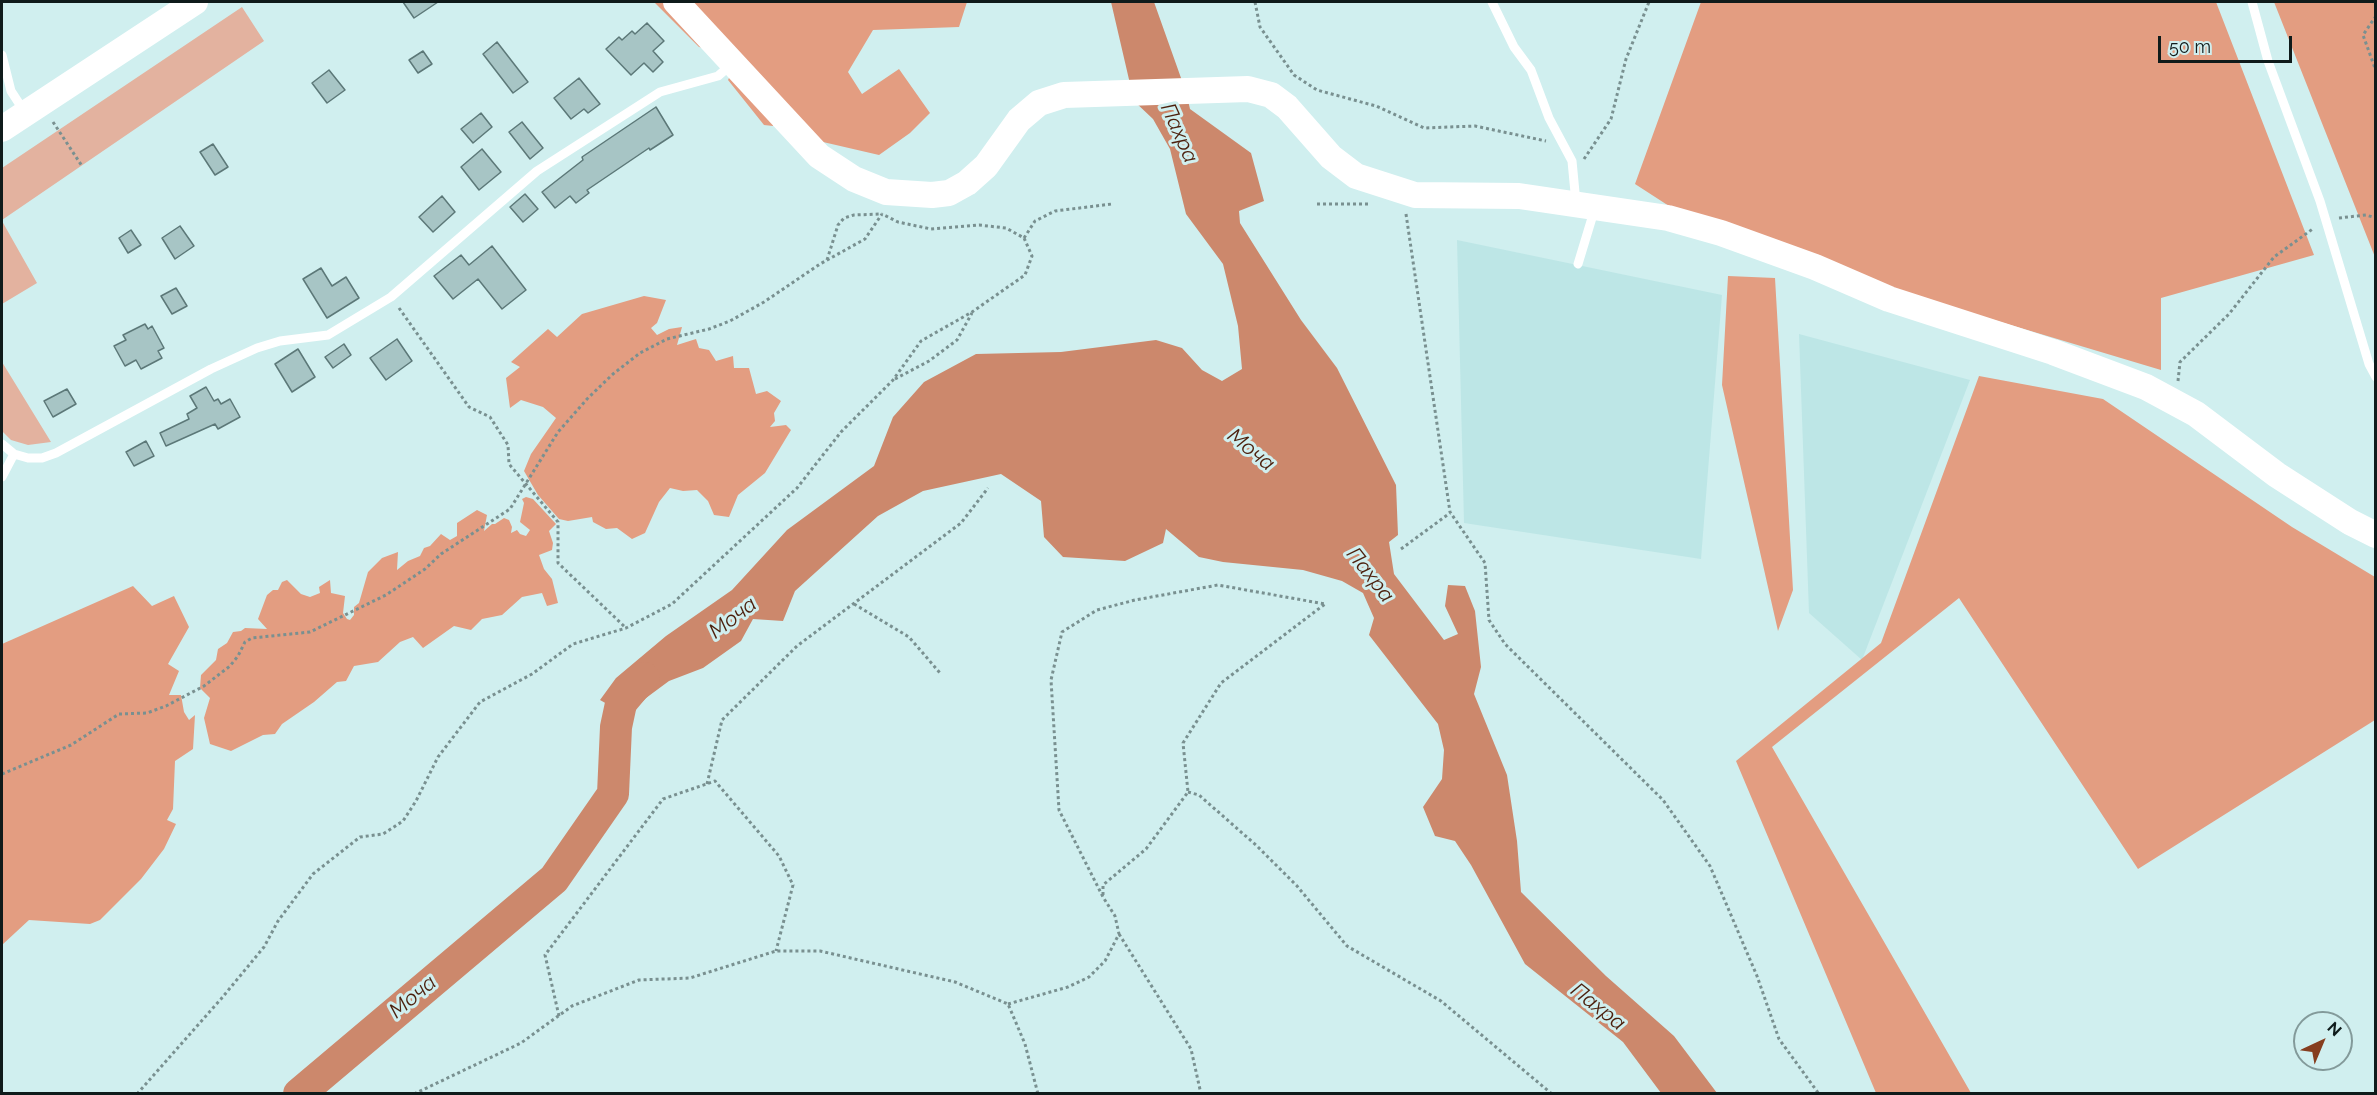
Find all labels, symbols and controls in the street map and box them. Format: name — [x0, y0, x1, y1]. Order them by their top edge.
scale bar — [2161, 24, 2294, 62]
text: 50 m — [2169, 36, 2211, 57]
water label: Пахра — [1155, 99, 1203, 167]
water label: Моча — [1222, 423, 1280, 477]
water label: Пахра — [1341, 543, 1399, 607]
water label: Моча — [704, 592, 762, 644]
water label: Моча — [384, 970, 442, 1024]
water label: Пахра — [1566, 978, 1630, 1036]
north arrow — [2293, 1011, 2353, 1071]
text: N — [2323, 1018, 2345, 1040]

